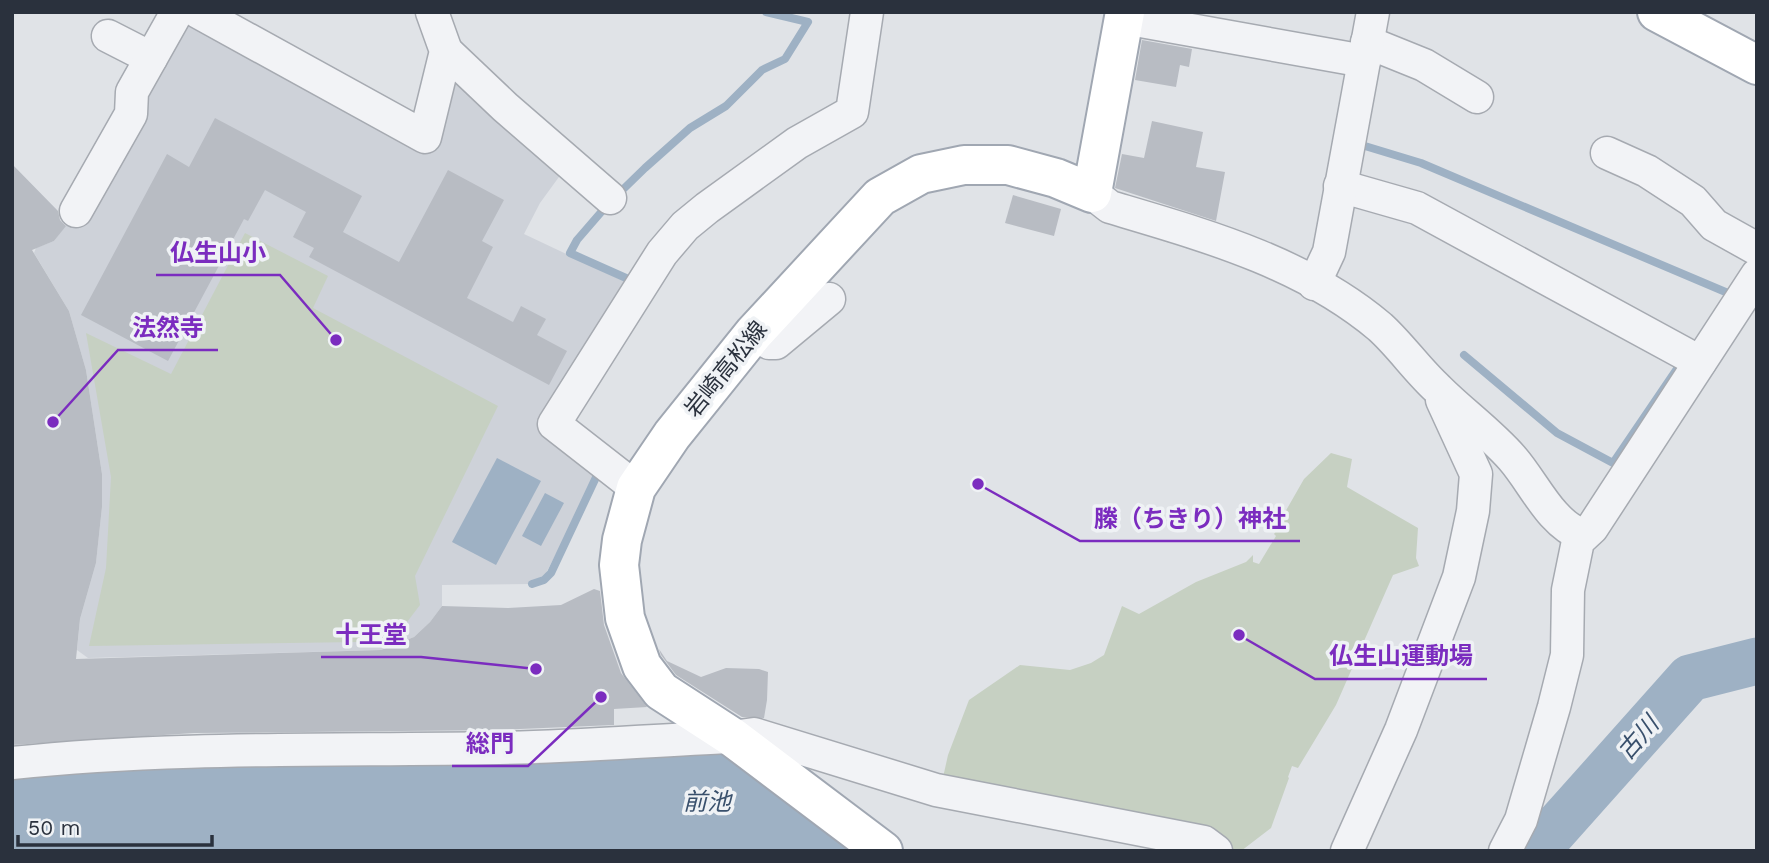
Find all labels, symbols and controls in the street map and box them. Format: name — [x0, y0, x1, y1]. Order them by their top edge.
callout: 仏生山小 — [156, 230, 280, 275]
text: 仏生山小 — [170, 239, 266, 267]
callout: 法然寺 — [118, 305, 218, 350]
text: 法然寺 — [132, 314, 204, 342]
street label: 岩崎高松線 — [679, 316, 773, 422]
callout: 榺（ちきり）神社 — [1080, 496, 1300, 541]
text: 榺（ちきり）神社 — [1094, 505, 1286, 533]
callout: 十王堂 — [321, 612, 421, 657]
text: 十王堂 — [335, 621, 407, 649]
callout: 仏生山運動場 — [1315, 634, 1487, 679]
text: 仏生山運動場 — [1329, 642, 1473, 670]
water label: 古川 — [1612, 708, 1666, 765]
callout: 総門 — [452, 721, 528, 766]
text: 総門 — [466, 730, 514, 758]
water label: 前池 — [683, 788, 733, 816]
scale bar — [18, 804, 212, 848]
text: 50 m — [28, 815, 80, 840]

